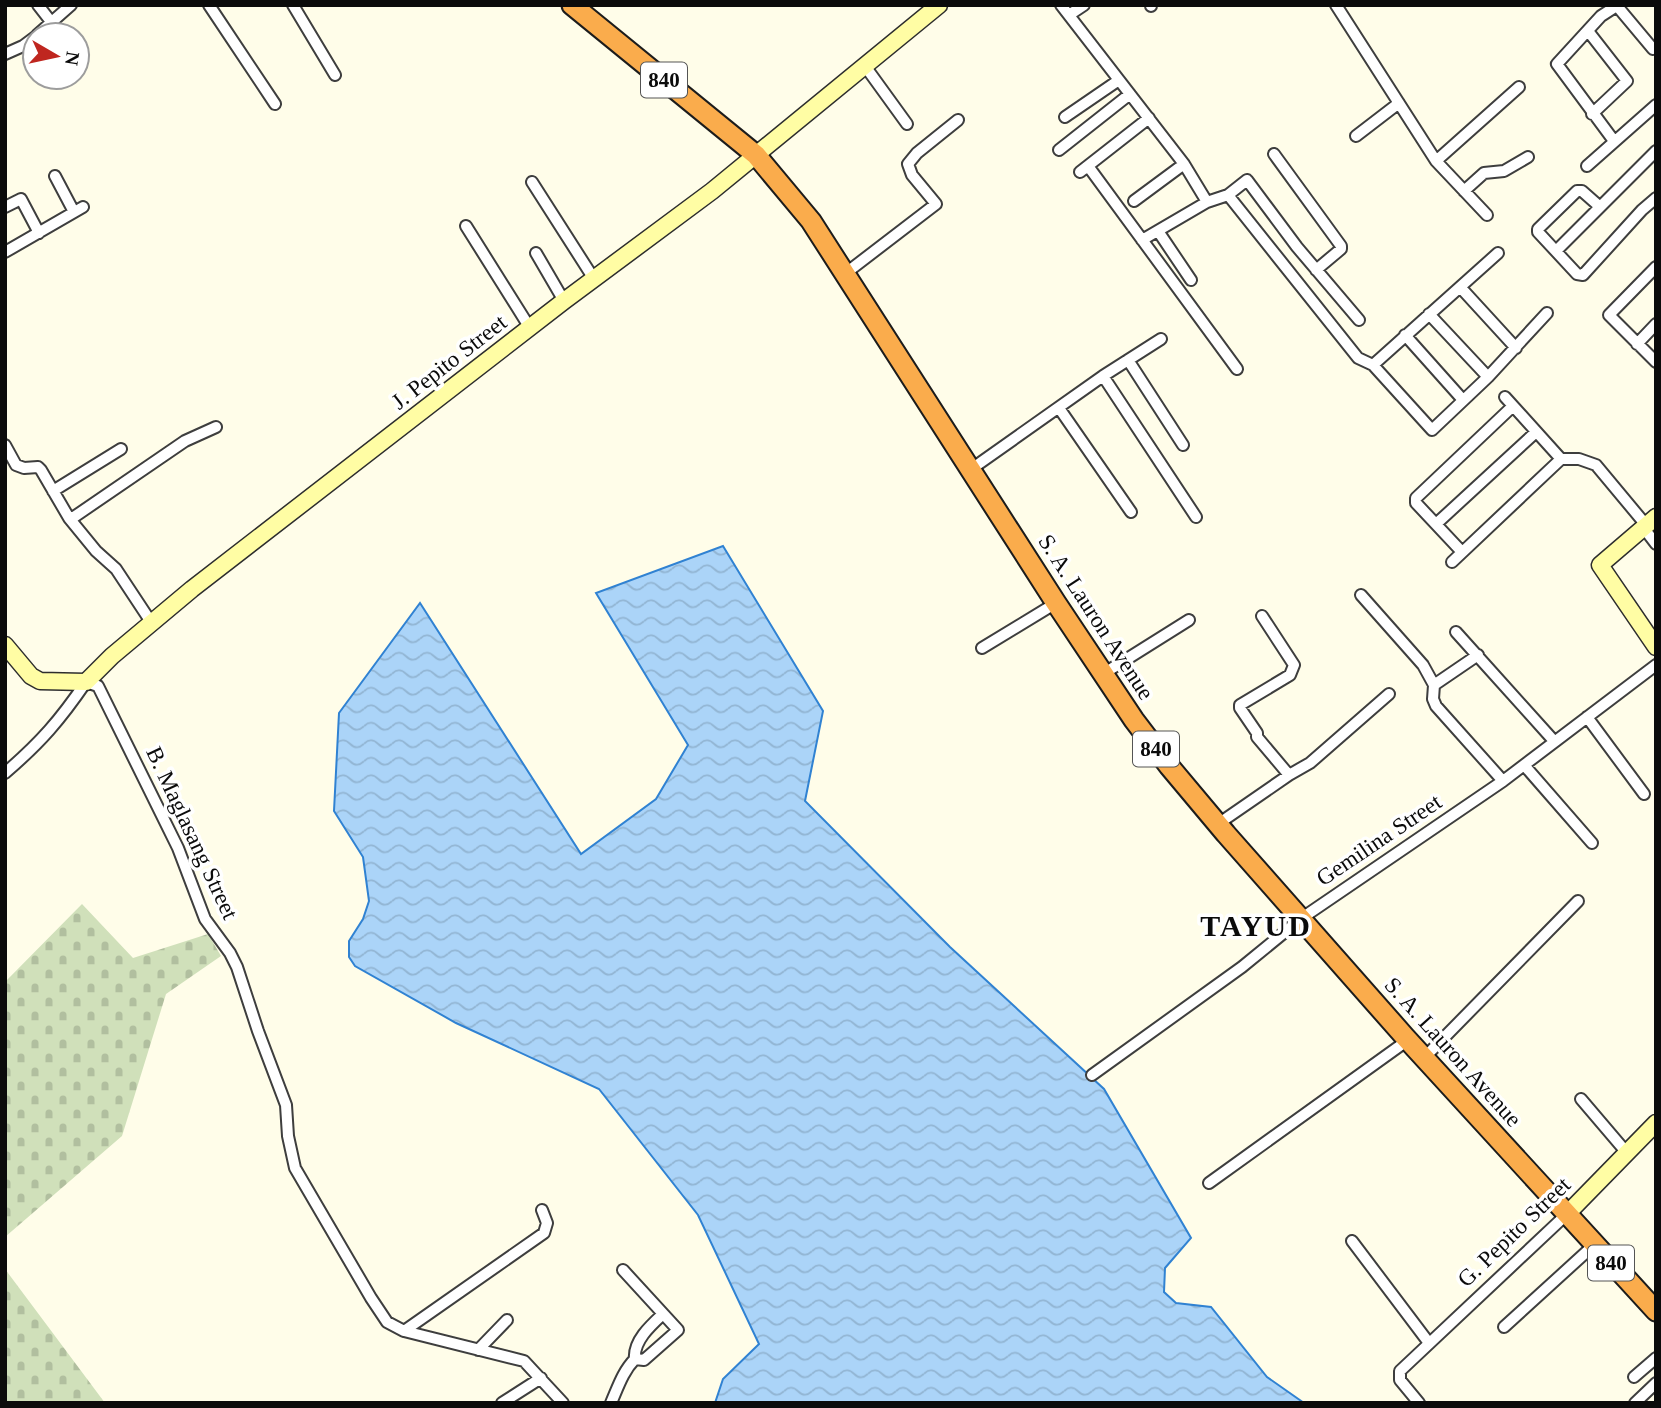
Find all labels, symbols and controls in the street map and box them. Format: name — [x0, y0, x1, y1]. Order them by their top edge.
north arrow — [21, 21, 91, 91]
text: N — [61, 50, 84, 67]
road number: 840 — [641, 62, 687, 98]
street label: J. Pepito Street — [387, 309, 512, 415]
street label: S. A. Lauron Avenue — [1033, 530, 1159, 704]
road number: 840 — [1133, 732, 1179, 766]
street label: B. Maglasang Street — [141, 743, 243, 924]
street label: Gemilina Street — [1312, 789, 1447, 891]
district label: TAYUD — [1200, 909, 1312, 942]
street label: S. A. Lauron Avenue — [1380, 972, 1526, 1132]
street label: G. Pepito Street — [1453, 1172, 1576, 1292]
road number: 840 — [1588, 1246, 1634, 1280]

